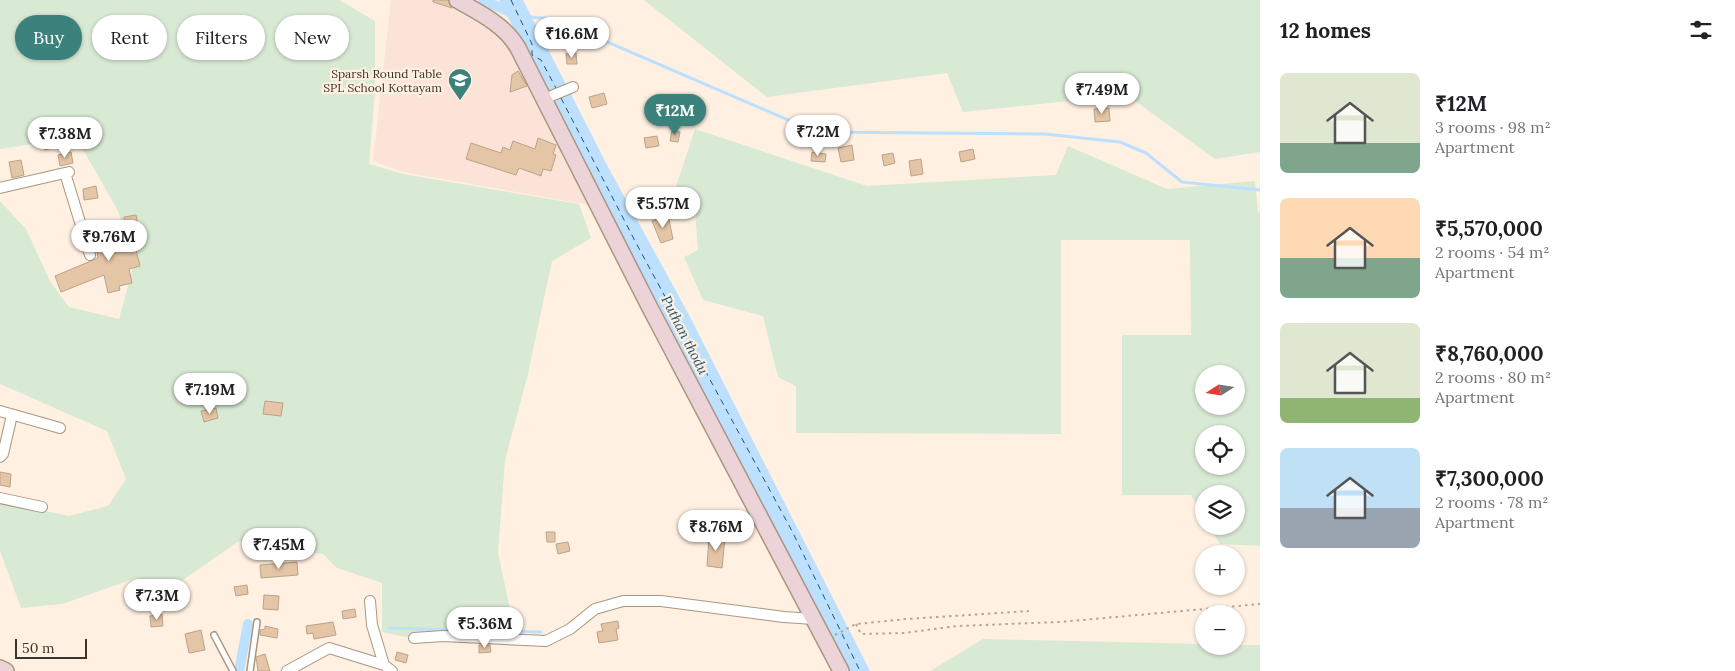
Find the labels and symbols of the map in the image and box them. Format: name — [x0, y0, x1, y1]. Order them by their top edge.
pin: ₹16.6M — [531, 17, 613, 59]
place label: Sparsh Round Table SPL School Kottayam — [323, 66, 442, 95]
school or university icon: Sparsh Round Table SPL School Kottayam — [447, 67, 473, 101]
pin: ₹7.49M — [1061, 72, 1143, 115]
pin: ₹12M — [645, 94, 705, 136]
pin: ₹7.2M — [783, 114, 853, 157]
pin: ₹7.38M — [24, 116, 106, 159]
pin: ₹5.57M — [622, 186, 704, 229]
pin: ₹9.76M — [68, 220, 150, 262]
water label: Puthan thodu — [657, 293, 713, 378]
north arrow — [1195, 365, 1245, 415]
pin: ₹7.19M — [169, 372, 251, 415]
pin: ₹8.76M — [675, 510, 757, 552]
pin: ₹7.45M — [238, 528, 320, 570]
pin: ₹7.3M — [122, 578, 192, 621]
pin: ₹5.36M — [444, 606, 526, 649]
scale bar — [15, 636, 88, 659]

